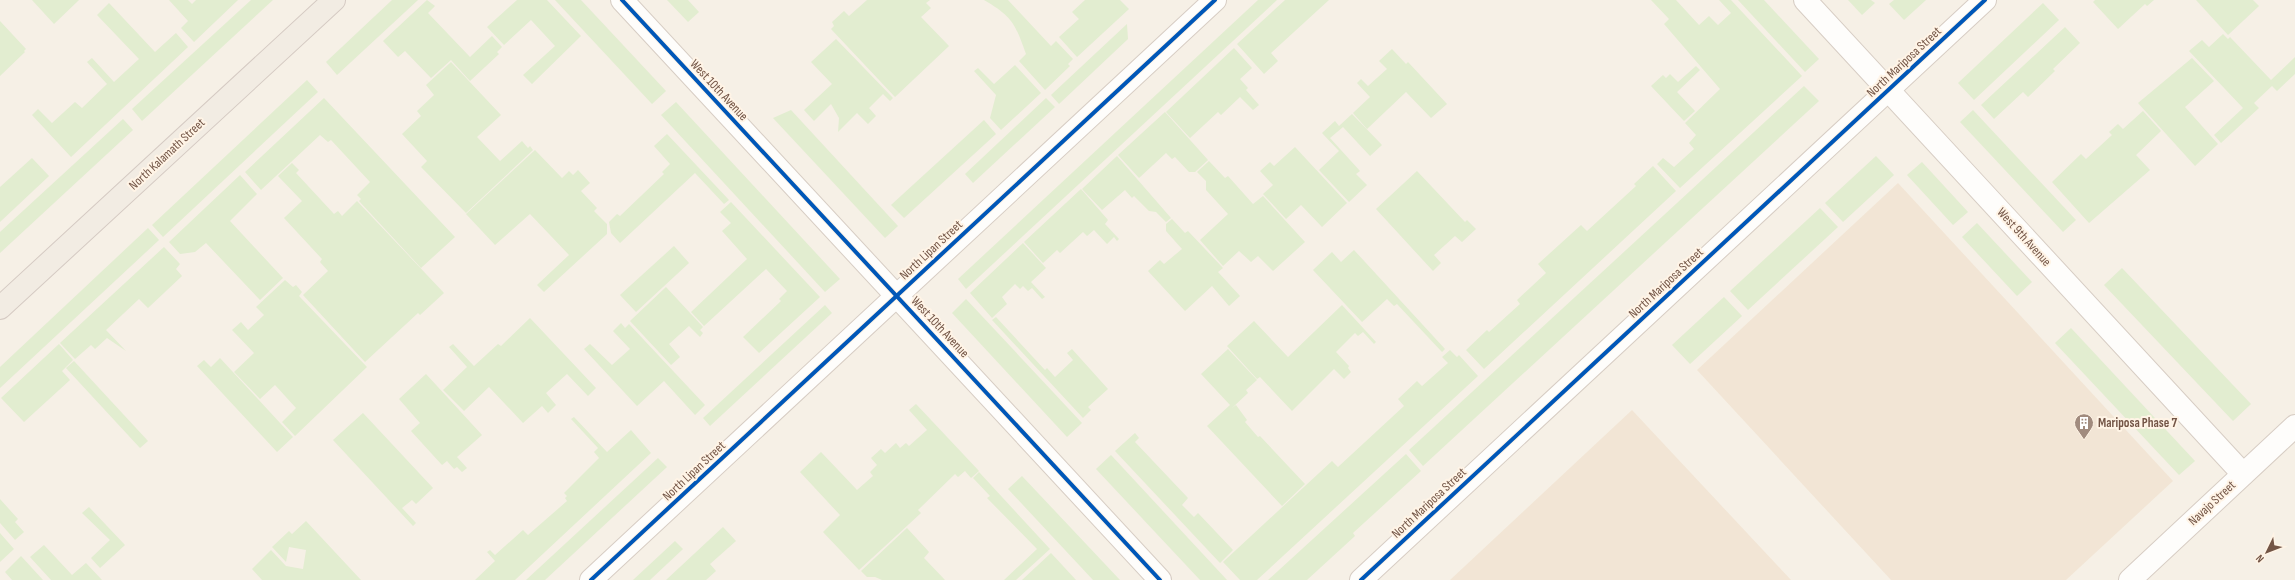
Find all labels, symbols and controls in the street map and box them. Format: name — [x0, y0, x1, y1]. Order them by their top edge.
street label: North Mariposa Street — [1863, 23, 1945, 101]
street label: West 10th Avenue — [687, 56, 751, 124]
street label: North Kalamath Street — [126, 115, 208, 193]
street label: West 9th Avenue — [1993, 204, 2055, 270]
street label: North Lipan Street — [896, 217, 966, 283]
street label: North Mariposa Street — [1625, 244, 1707, 322]
street label: West 10th Avenue — [908, 293, 972, 361]
building icon: Mariposa Phase 7 — [2073, 412, 2095, 440]
place label: Mariposa Phase 7 — [2098, 415, 2177, 431]
street label: North Lipan Street — [659, 438, 729, 504]
street label: North Mariposa Street — [1388, 464, 1470, 542]
street label: Navajo Street — [2185, 477, 2239, 529]
north arrow — [2247, 532, 2287, 572]
text: N — [2253, 552, 2267, 565]

